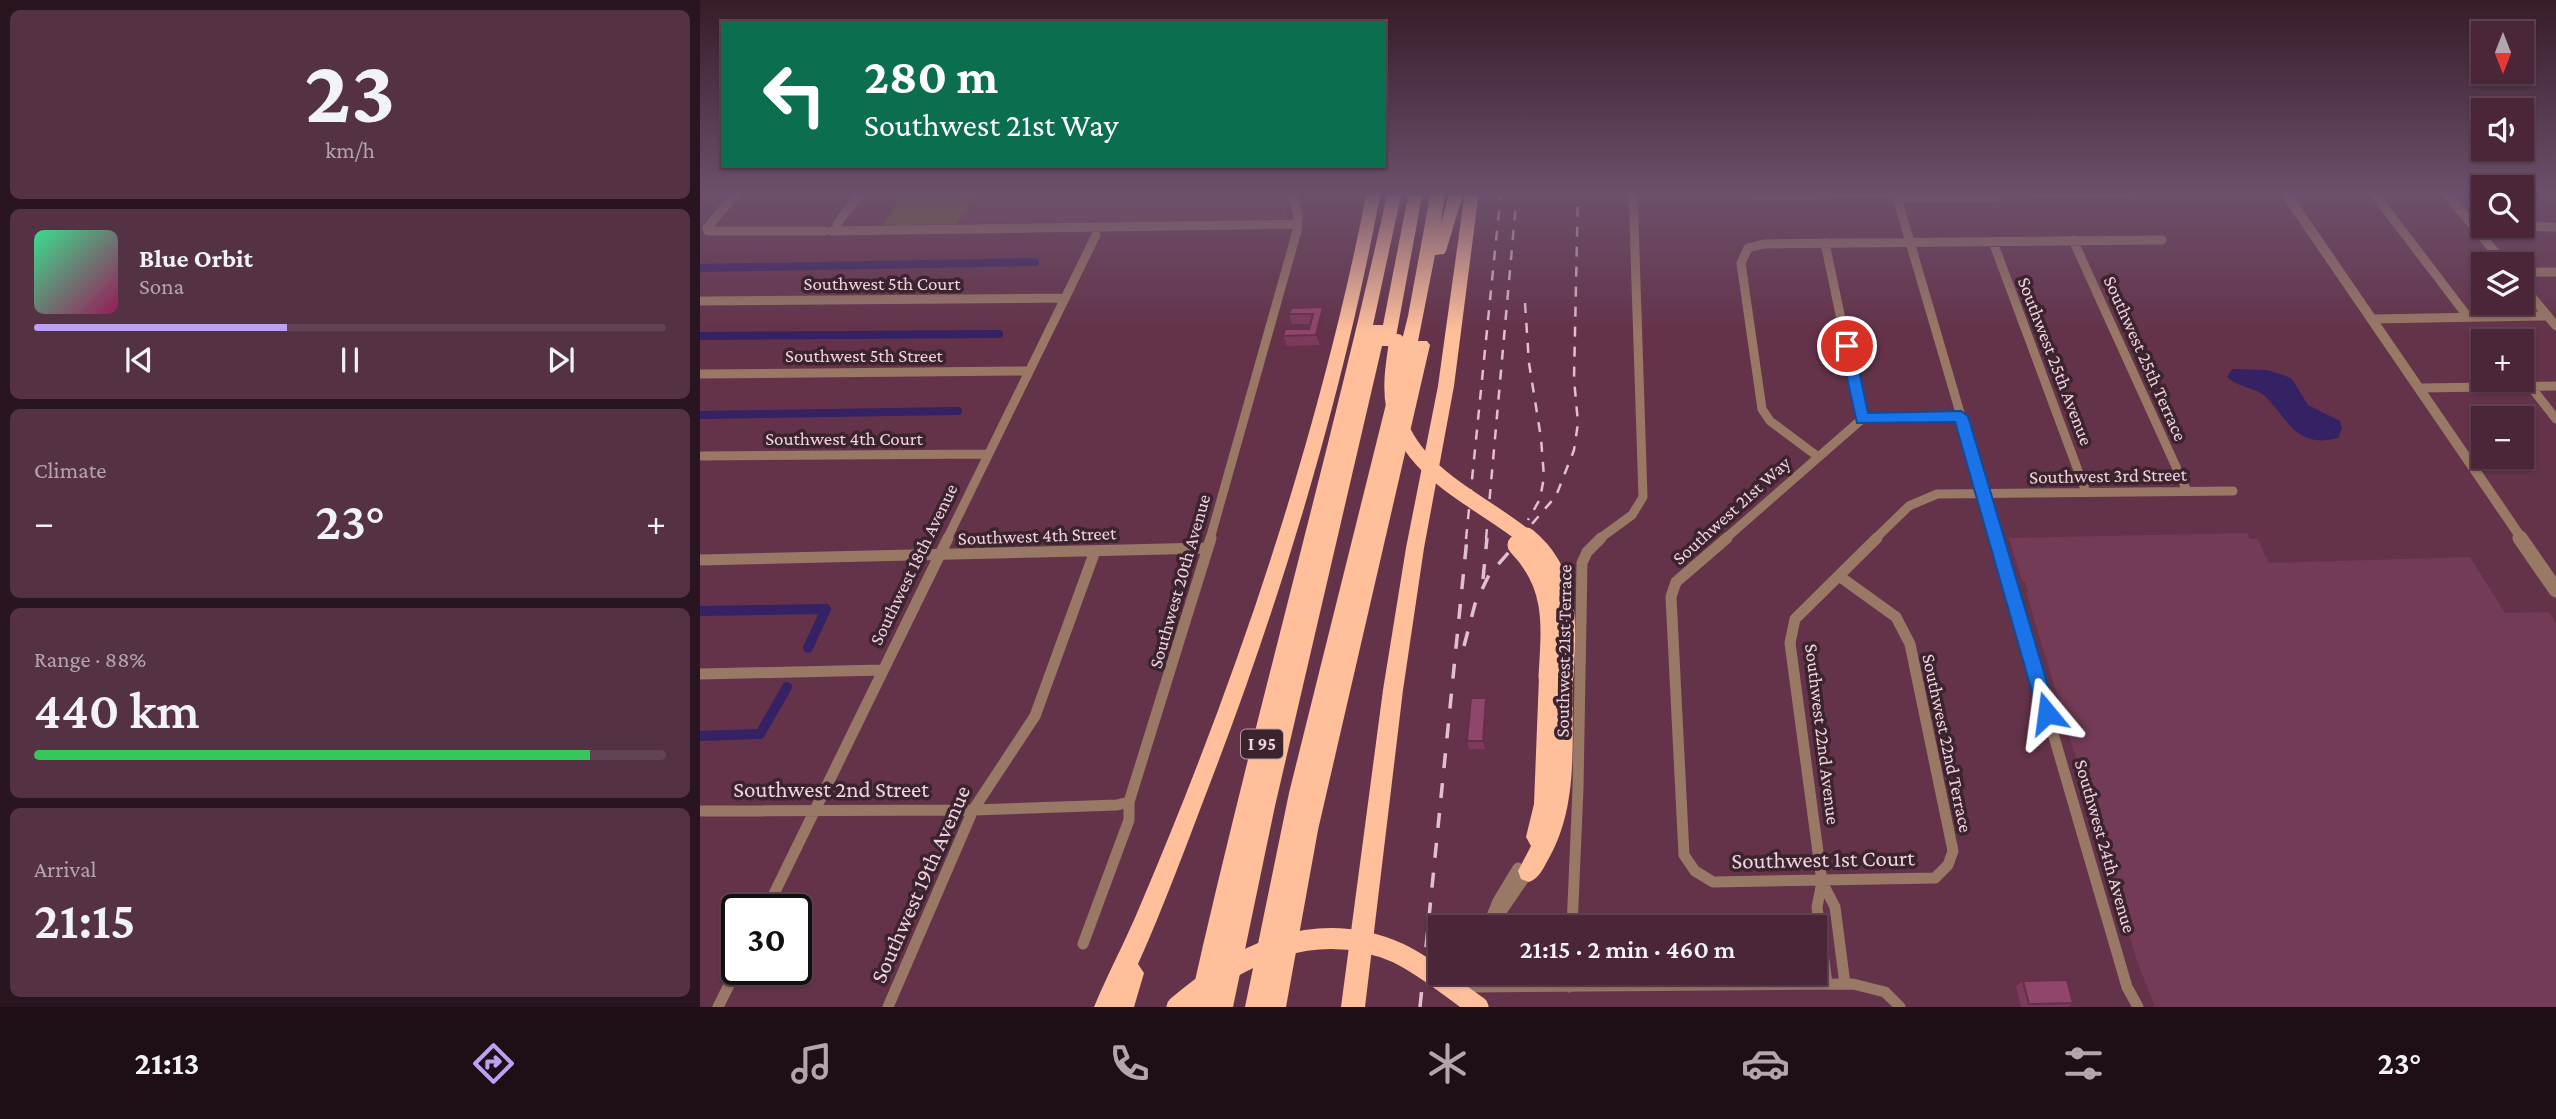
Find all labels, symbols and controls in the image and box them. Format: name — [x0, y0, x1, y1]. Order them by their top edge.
north arrow — [2471, 21, 2534, 84]
map controls — [2471, 21, 2534, 469]
text: 23 — [305, 40, 395, 142]
icon: left — [749, 49, 840, 140]
text: 280 m — [864, 49, 998, 104]
button: sound — [2471, 98, 2534, 161]
text: Southwest 21st Way — [864, 107, 1118, 143]
text: km/h — [325, 137, 375, 163]
button: search — [2471, 175, 2534, 238]
text: Blue Orbit — [139, 244, 253, 273]
button: layers — [2471, 252, 2534, 315]
street label: Southwest 25th Terrace — [2100, 272, 2191, 444]
text: Sona — [139, 273, 184, 299]
street label: Southwest 5th Court — [804, 273, 961, 294]
street label: Southwest 25th Avenue — [2014, 274, 2097, 448]
pin — [1817, 316, 1877, 376]
icon: arrive — [1828, 327, 1866, 365]
button: + — [2471, 329, 2534, 392]
icon: previous — [120, 341, 158, 379]
icon: pause — [331, 341, 369, 379]
icon: next — [542, 341, 580, 379]
street label: Southwest 5th Street — [785, 345, 944, 366]
button: − — [2471, 406, 2534, 469]
street label: Southwest 4th Court — [765, 428, 924, 449]
street label: Southwest 21st Way — [1668, 452, 1795, 569]
text: Climate — [34, 457, 106, 483]
street label: Southwest 3rd Street — [2029, 464, 2188, 487]
street label: Southwest 18th Avenue — [865, 480, 962, 648]
text: 23° — [315, 492, 385, 550]
street label: Southwest 20th Avenue — [1145, 492, 1214, 671]
text: − — [34, 501, 54, 543]
text: + — [646, 501, 666, 543]
street label: Southwest 4th Street — [957, 522, 1117, 549]
street label: Southwest 21st Terrace — [1551, 564, 1576, 738]
street label: Southwest 22nd Avenue — [1801, 642, 1844, 826]
text: Range · 88% — [34, 646, 146, 672]
street label: Southwest 22nd Terrace — [1918, 652, 1977, 834]
position arrow — [2010, 676, 2084, 750]
text: 440 km — [34, 681, 200, 739]
road number: I 95 — [1241, 730, 1283, 758]
street label: Southwest 24th Avenue — [2071, 757, 2140, 935]
street label: Southwest 2nd Street — [733, 776, 929, 802]
street label: Southwest 19th Avenue — [865, 781, 975, 987]
street label: Southwest 1st Court — [1731, 844, 1915, 874]
text: Arrival — [34, 856, 97, 882]
text: 21:15 — [34, 891, 136, 949]
speed limit sign: 30 — [721, 894, 812, 985]
text: 21:15 · 2 min · 460 m — [1520, 935, 1735, 964]
icon: directions — [469, 1039, 518, 1088]
icon: music — [787, 1039, 836, 1088]
icon: phone — [1105, 1039, 1154, 1088]
icon: climate — [1423, 1039, 1472, 1088]
icon: car — [1741, 1039, 1790, 1088]
icon: filters — [2059, 1039, 2108, 1088]
text: 21:13 — [135, 1045, 199, 1081]
text: 23° — [2378, 1045, 2421, 1081]

